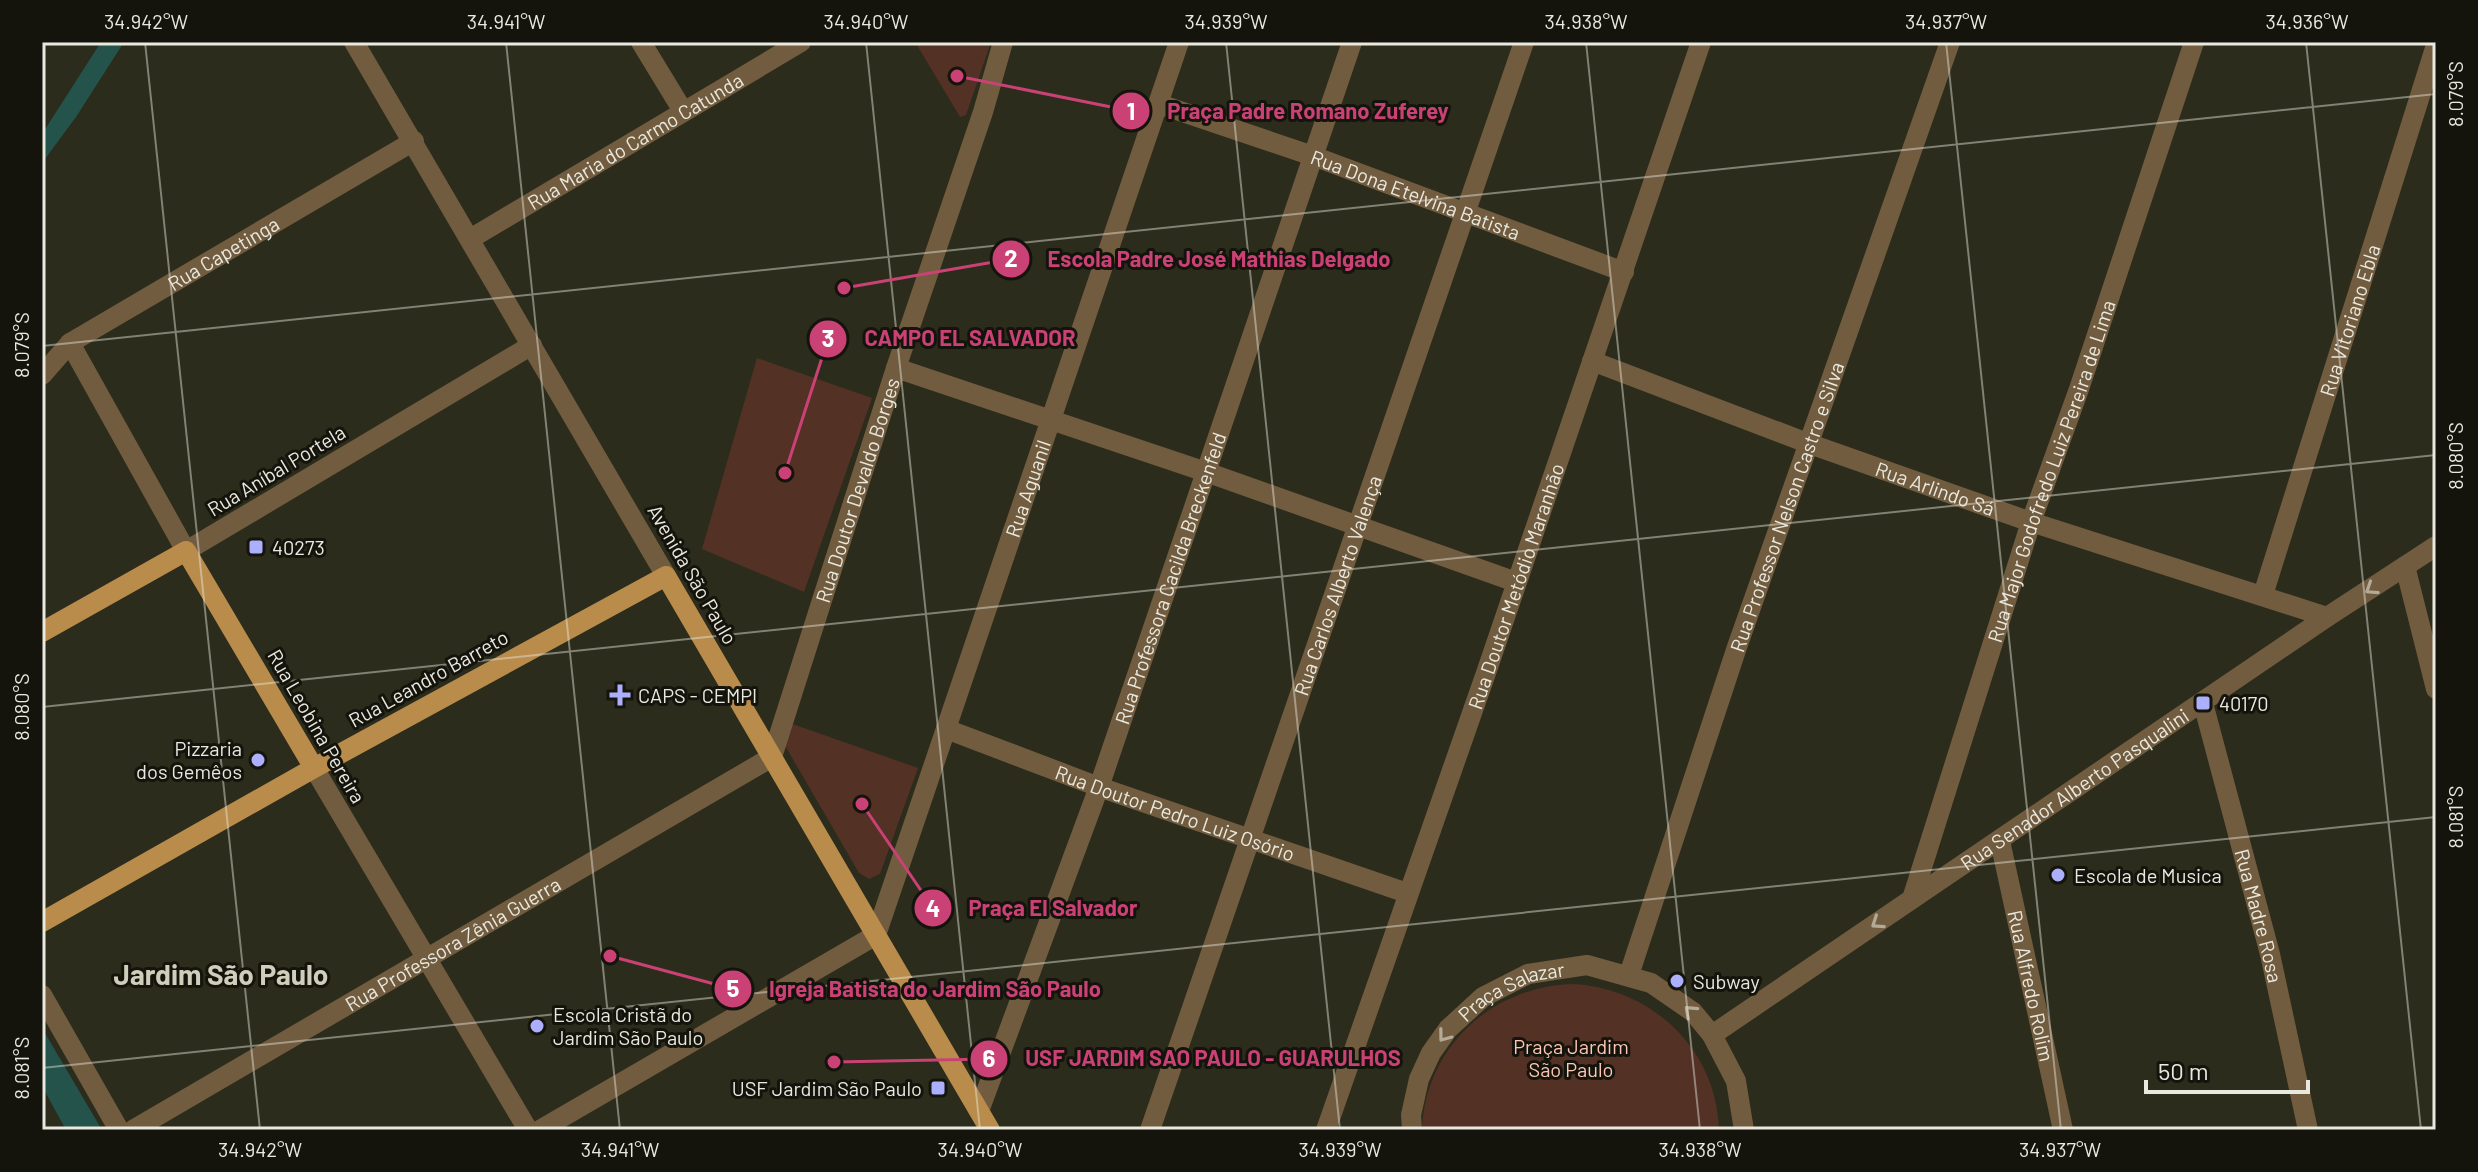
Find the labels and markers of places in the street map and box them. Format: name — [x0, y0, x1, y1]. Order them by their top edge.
callout: Praça Padre Romano Zuferey — [1111, 88, 1465, 134]
callout: Escola Padre José Mathias Delgado — [991, 236, 1406, 282]
callout: CAMPO EL SALVADOR — [808, 316, 1091, 362]
place label: 40273 — [272, 535, 325, 559]
marker: 40273 — [247, 538, 265, 556]
place label: CAPS - CEMPI — [638, 683, 757, 707]
marker: CAPS - CEMPI — [609, 684, 631, 706]
place label: 40170 — [2219, 691, 2269, 715]
marker: 40170 — [2194, 694, 2212, 712]
place label: Pizzaria dos Gemêos — [136, 736, 242, 783]
marker: Pizzaria dos Gemêos — [249, 751, 267, 769]
place label: Escola de Musica — [2074, 863, 2222, 887]
marker: Escola de Musica — [2049, 866, 2067, 884]
callout: Praça El Salvador — [913, 885, 1154, 931]
callout: Igreja Batista do Jardim São Paulo — [713, 966, 1117, 1012]
place label: Subway — [1693, 969, 1760, 993]
marker: Subway — [1668, 972, 1686, 990]
place label: Escola Cristã do Jardim São Paulo — [553, 1002, 703, 1049]
marker: Escola Cristã do Jardim São Paulo — [528, 1017, 546, 1035]
callout: USF JARDIM SAO PAULO - GUARULHOS — [969, 1036, 1417, 1082]
place label: USF Jardim São Paulo — [732, 1076, 922, 1100]
marker: USF Jardim São Paulo — [929, 1079, 947, 1097]

